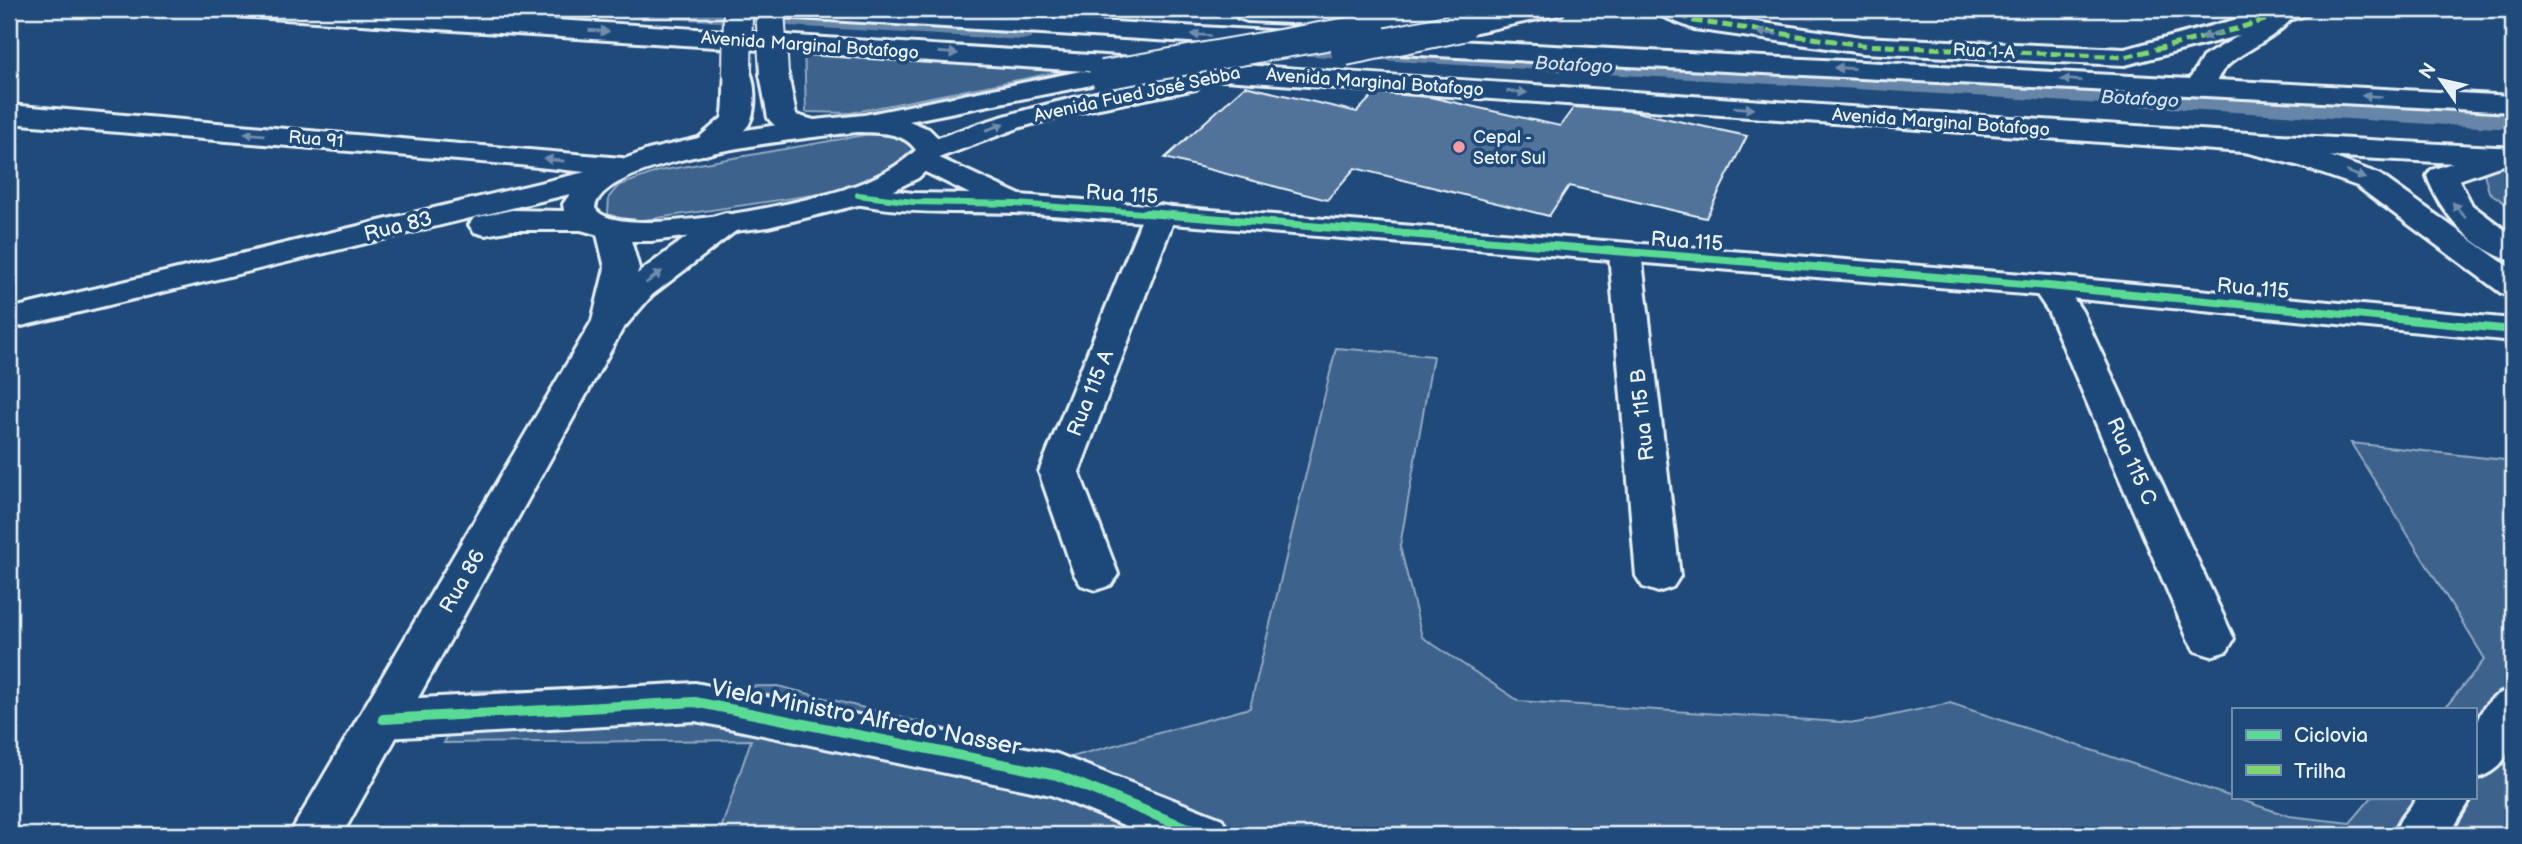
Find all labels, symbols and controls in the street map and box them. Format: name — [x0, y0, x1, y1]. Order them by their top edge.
one-way arrow — [588, 26, 610, 37]
street label: Avenida Marginal Botafogo — [700, 27, 920, 64]
one-way arrow — [1756, 27, 1778, 38]
one-way arrow — [1190, 30, 1212, 41]
one-way arrow — [2200, 30, 2222, 41]
street label: Rua 1-A — [1952, 39, 2016, 64]
north arrow — [2406, 46, 2476, 116]
one-way arrow — [937, 48, 959, 59]
water label: Botafogo — [1534, 52, 1614, 79]
text: N — [2415, 59, 2442, 84]
street label: Avenida Fued José Sebba — [1032, 62, 1242, 127]
one-way arrow — [1833, 63, 1855, 74]
street label: Avenida Marginal Botafogo — [1265, 64, 1485, 101]
one-way arrow — [2060, 74, 2082, 85]
water label: Botafogo — [2100, 86, 2180, 113]
one-way arrow — [1507, 87, 1529, 98]
one-way arrow — [2361, 90, 2383, 101]
one-way arrow — [1734, 103, 1756, 114]
street label: Avenida Marginal Botafogo — [1831, 104, 2051, 141]
one-way arrow — [985, 121, 1006, 132]
street label: Rua 91 — [288, 127, 344, 152]
place label: Cepal - Setor Sul — [1473, 127, 1546, 169]
one-way arrow — [243, 128, 265, 139]
marker: Cepal - Setor Sul — [1451, 139, 1467, 155]
one-way arrow — [543, 154, 565, 165]
one-way arrow — [2345, 170, 2366, 181]
street label: Rua 115 — [1085, 180, 1159, 209]
one-way arrow — [2452, 201, 2467, 218]
street label: Rua 83 — [361, 206, 435, 247]
street label: Rua 115 — [1650, 227, 1724, 256]
one-way arrow — [645, 270, 663, 284]
street label: Rua 115 — [2216, 273, 2290, 304]
street label: Rua 115 A — [1062, 346, 1119, 440]
street label: Rua 115 B — [1625, 368, 1660, 462]
street label: Rua 115 C — [2101, 414, 2162, 509]
street label: Rua 86 — [434, 545, 491, 617]
street label: Viela Ministro Alfredo Nasser — [709, 673, 1024, 762]
legend — [2232, 708, 2476, 798]
text: Ciclovia — [2294, 723, 2368, 748]
text: Trilha — [2294, 759, 2346, 784]

